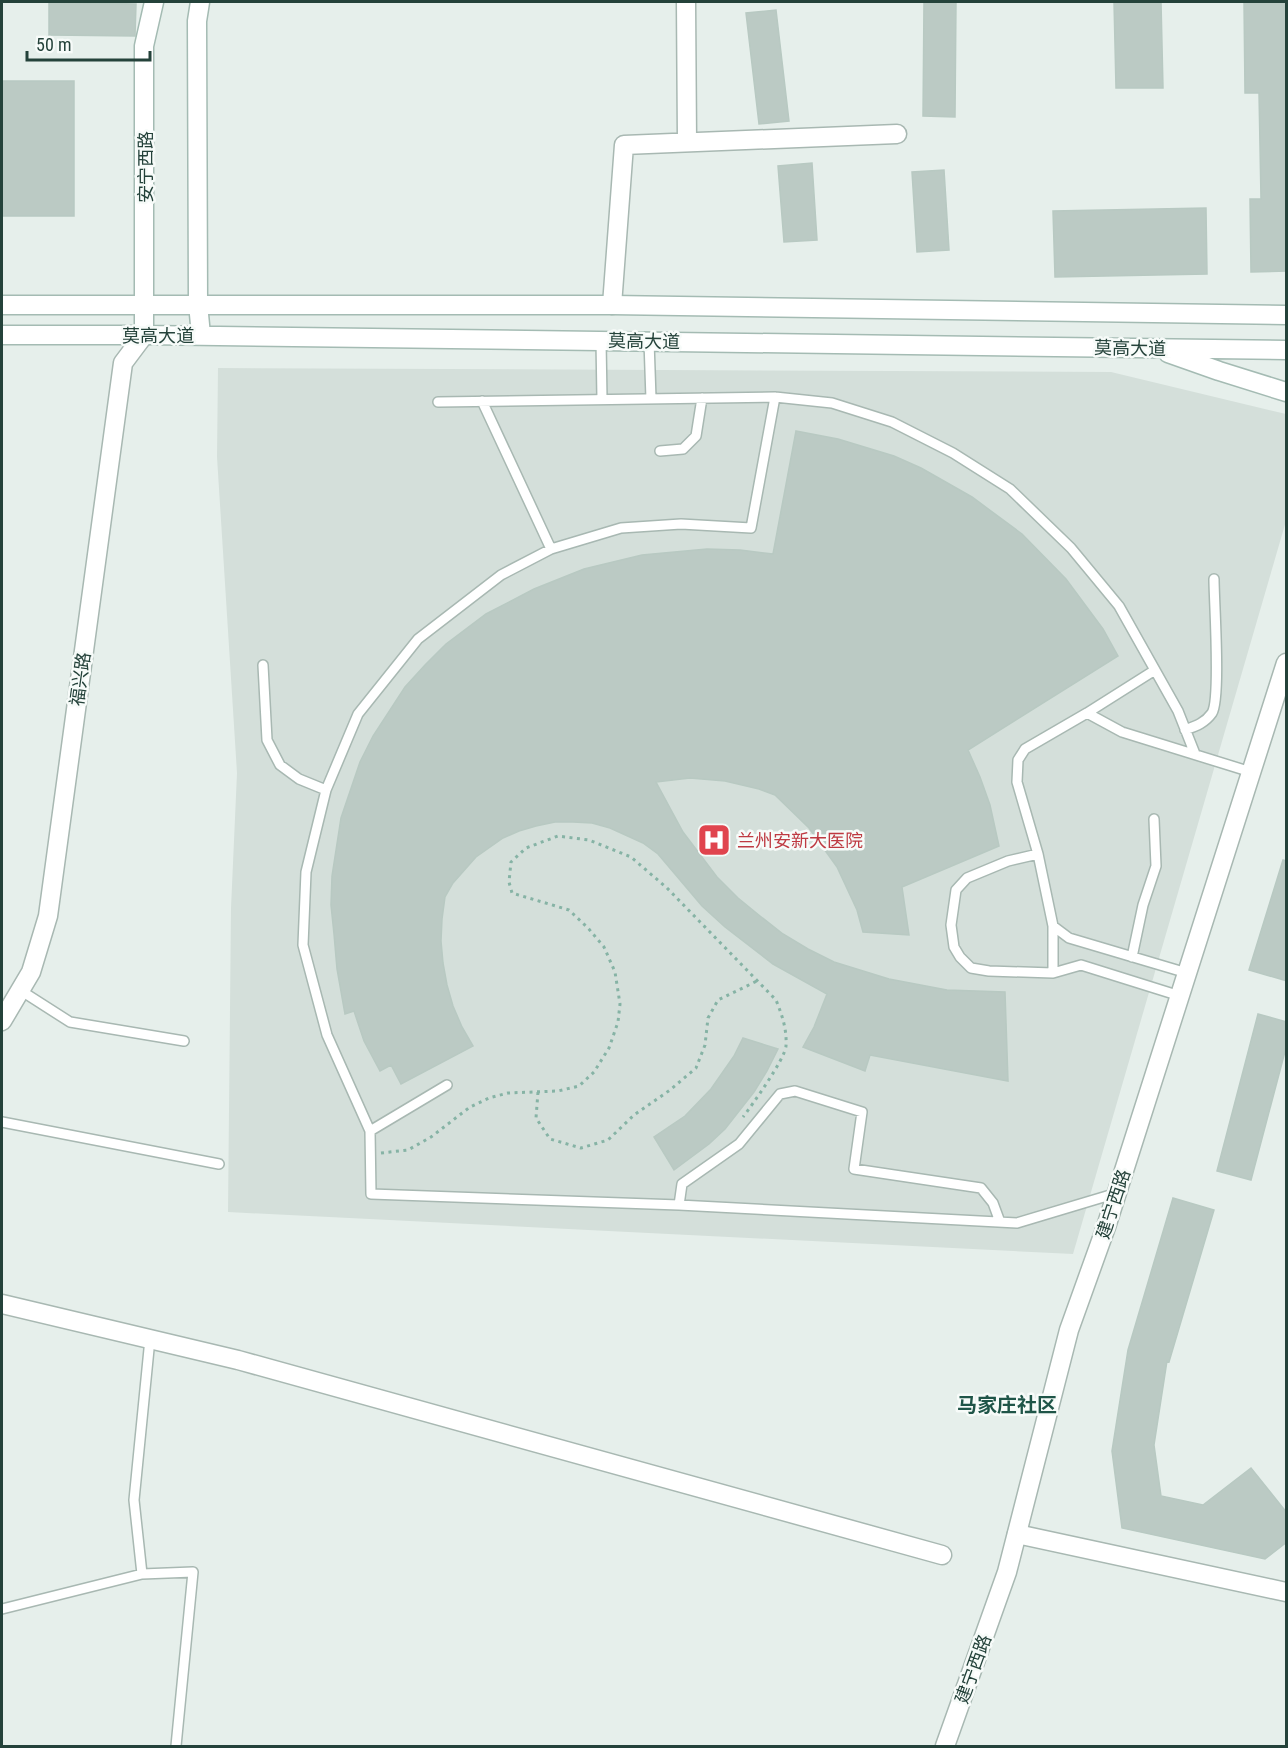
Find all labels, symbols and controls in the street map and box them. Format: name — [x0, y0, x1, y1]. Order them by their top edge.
scale bar — [27, 24, 150, 62]
text: 50 m — [36, 34, 71, 55]
street label: 安宁西路 — [135, 131, 156, 203]
street label: 莫高大道 — [122, 325, 194, 346]
street label: 莫高大道 — [608, 330, 680, 352]
street label: 莫高大道 — [1094, 337, 1166, 359]
street label: 福兴路 — [66, 651, 94, 707]
hospital icon: 兰州安新大医院 — [696, 822, 732, 858]
place label: 兰州安新大医院 — [737, 830, 863, 851]
street label: 建宁西路 — [1092, 1167, 1134, 1241]
district label: 马家庄社区 — [957, 1393, 1057, 1417]
street label: 建宁西路 — [951, 1632, 995, 1706]

